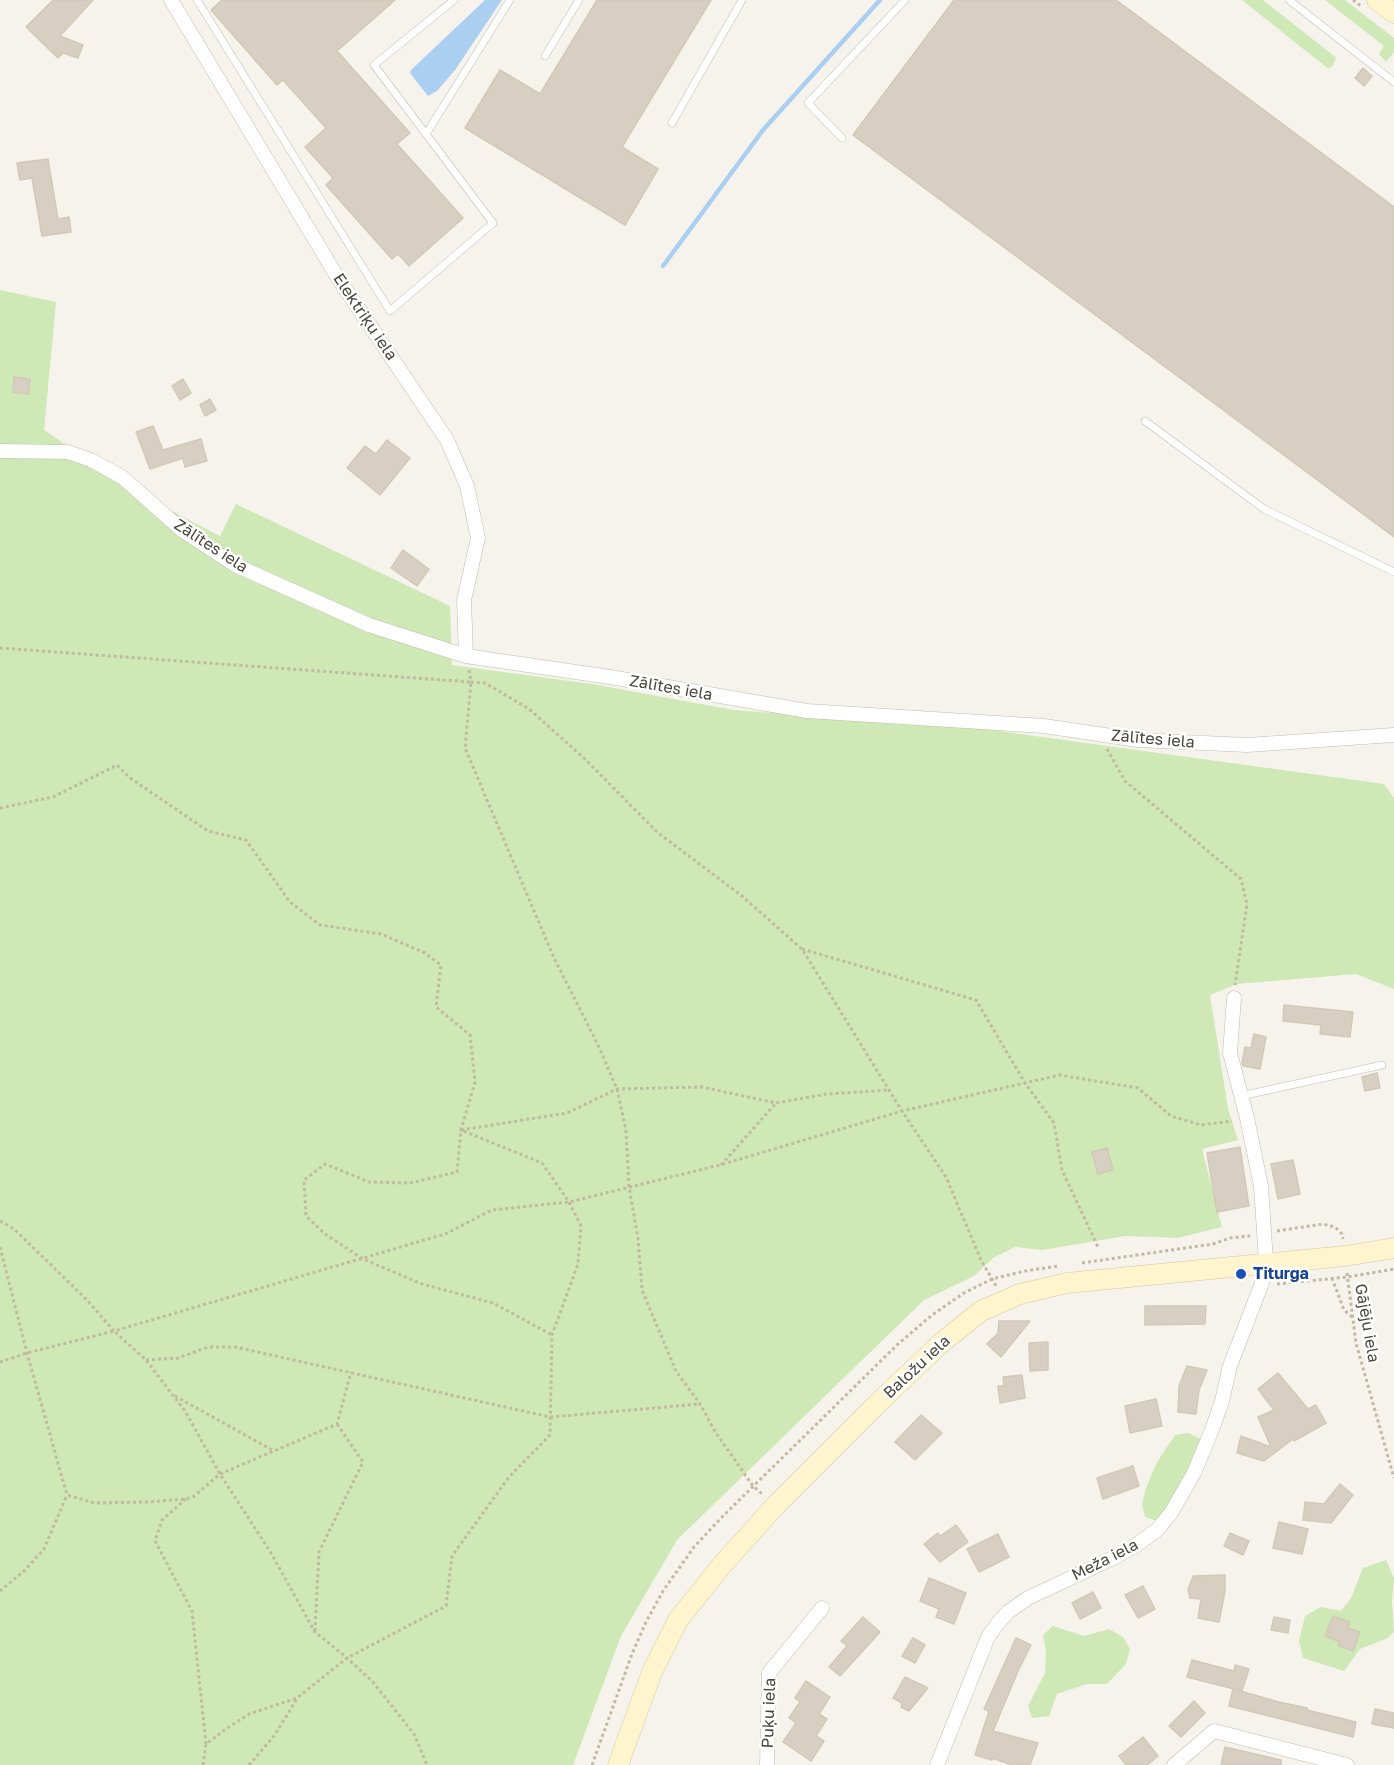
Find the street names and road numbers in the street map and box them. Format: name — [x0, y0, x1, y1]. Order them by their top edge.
street label: Elektriķu iela — [329, 270, 401, 364]
street label: Zālītes iela — [171, 515, 251, 577]
street label: Zālītes iela — [628, 671, 714, 705]
street label: Zālītes iela — [1110, 726, 1196, 752]
street label: Gājēju iela — [1351, 1282, 1383, 1364]
street label: Baložu iela — [880, 1331, 954, 1403]
street label: Meža iela — [1069, 1535, 1141, 1585]
street label: Puķu iela — [758, 1677, 780, 1749]

